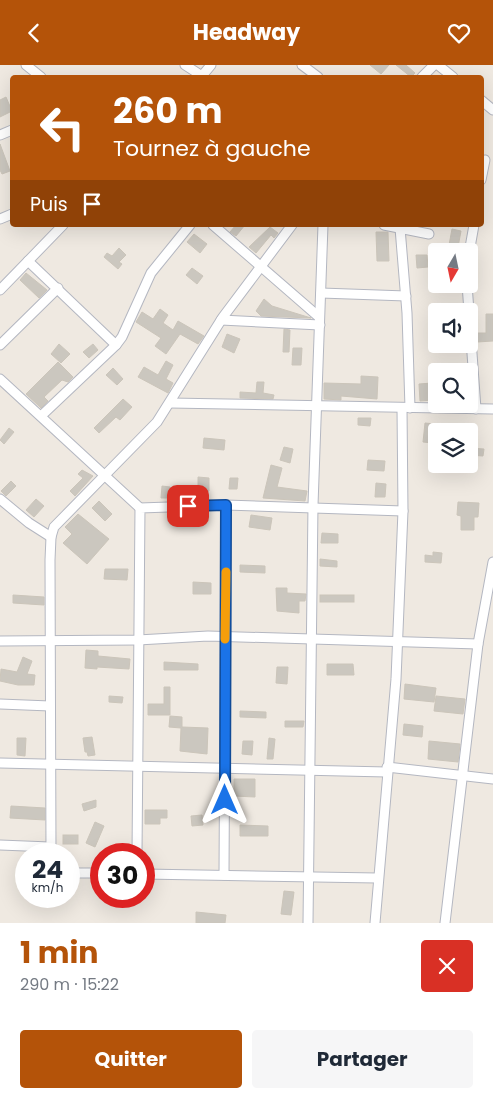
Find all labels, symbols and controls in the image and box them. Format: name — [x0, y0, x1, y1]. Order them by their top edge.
text: Headway — [193, 17, 300, 48]
icon: back — [20, 19, 48, 47]
icon: heart — [445, 19, 473, 47]
text: 260 m — [113, 86, 223, 135]
icon: left — [30, 95, 95, 160]
text: Tournez à gauche — [113, 133, 311, 164]
icon: arrive — [78, 190, 106, 218]
text: Puis — [30, 191, 68, 218]
north arrow — [428, 243, 478, 293]
map controls — [428, 243, 478, 473]
button: sound — [428, 303, 478, 353]
button: search — [428, 363, 478, 413]
button: layers — [428, 423, 478, 473]
pin — [167, 485, 209, 527]
icon: arrive — [174, 492, 202, 520]
position arrow — [198, 773, 250, 825]
speed limit sign: 30 — [90, 843, 155, 908]
text: 24 — [32, 852, 63, 887]
text: km/h — [32, 879, 63, 896]
text: 1 min — [20, 931, 98, 974]
button: close — [421, 940, 473, 992]
text: 290 m · 15:22 — [20, 973, 119, 996]
button: Quitter — [20, 1030, 242, 1088]
button: Partager — [252, 1030, 473, 1088]

